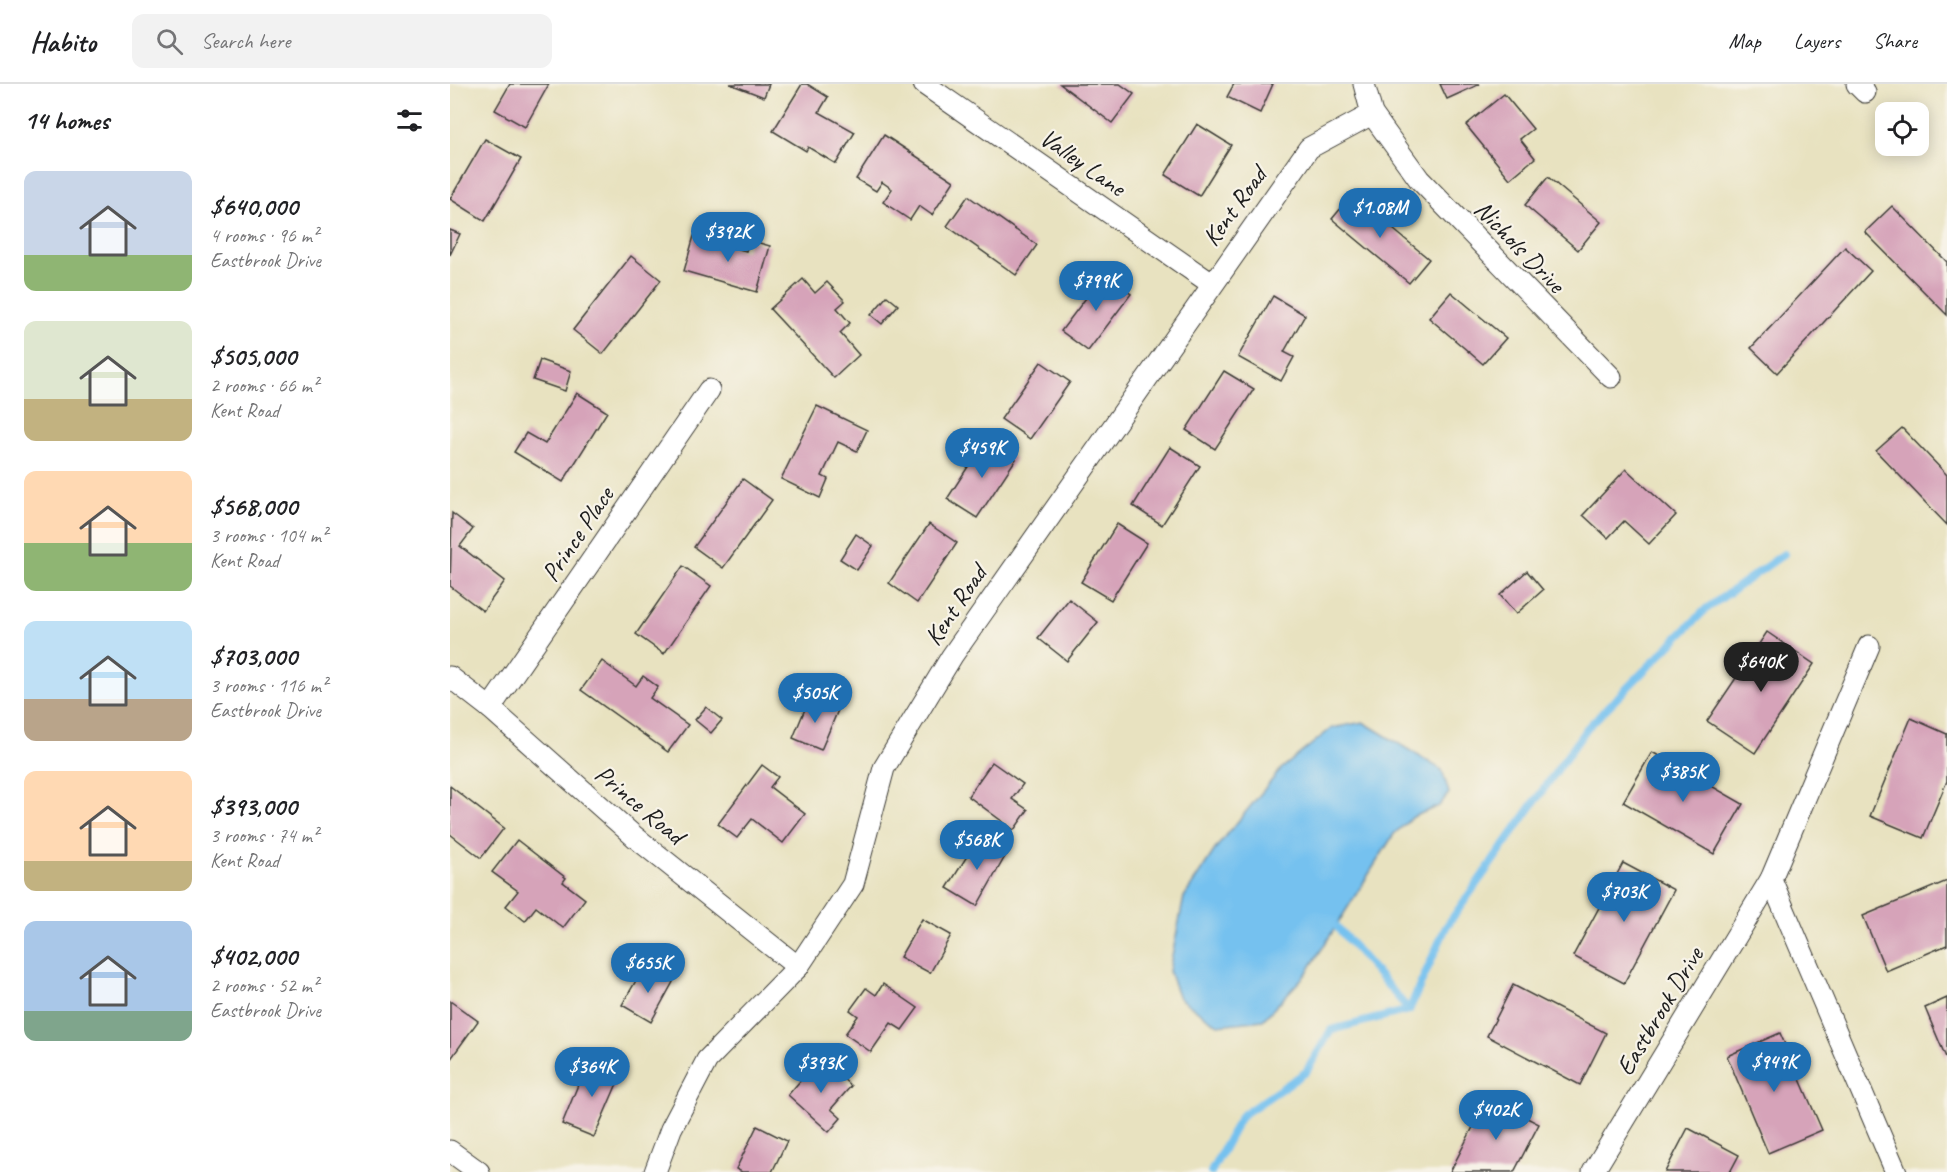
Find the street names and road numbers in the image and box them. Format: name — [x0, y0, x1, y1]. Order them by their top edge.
street label: Valley Lane — [1033, 121, 1134, 205]
street label: Kent Road — [1195, 157, 1276, 252]
street label: Nichols Drive — [1467, 193, 1574, 302]
street label: Prince Place — [534, 478, 623, 588]
street label: Kent Road — [917, 556, 996, 652]
street label: Prince Road — [588, 757, 694, 854]
street label: Eastbrook Drive — [1608, 940, 1711, 1081]

